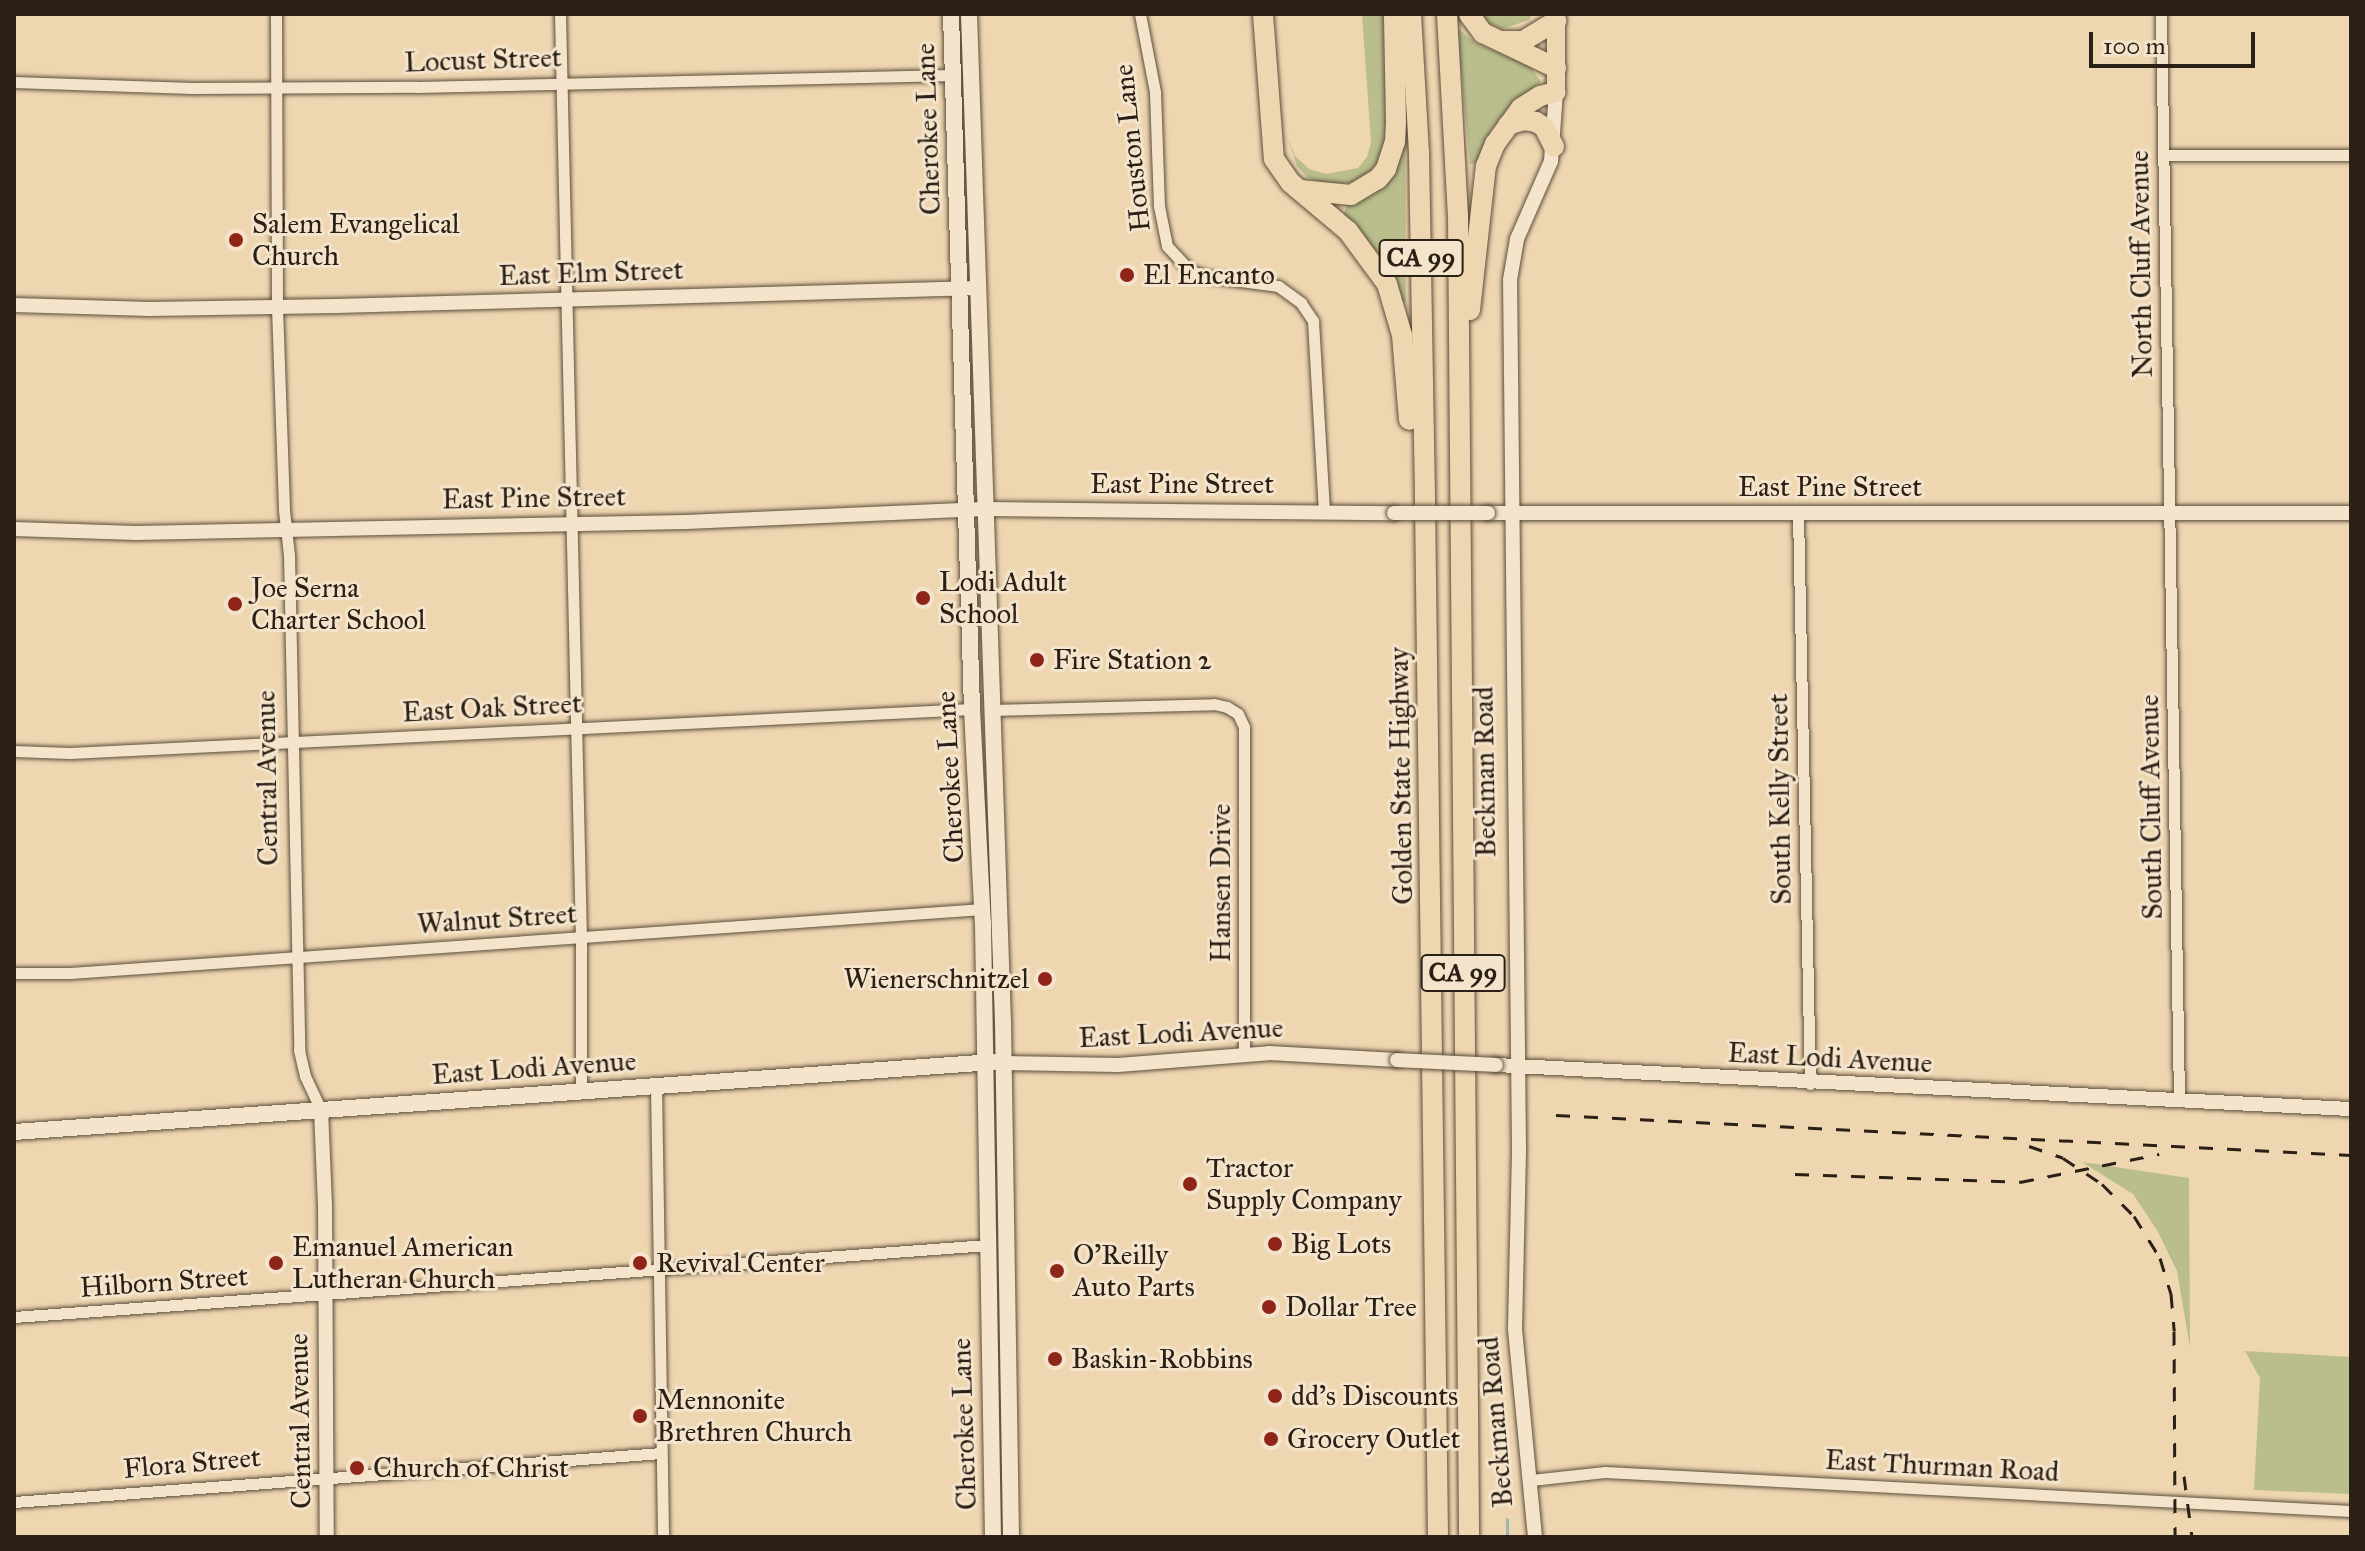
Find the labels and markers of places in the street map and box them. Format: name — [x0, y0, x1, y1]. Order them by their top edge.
place label: Salem Evangelical Church — [252, 207, 460, 273]
marker: Salem Evangelical Church — [227, 231, 245, 249]
place label: El Encanto — [1143, 258, 1275, 292]
marker: El Encanto — [1118, 266, 1136, 284]
place label: Lodi Adult School — [939, 565, 1067, 631]
place label: Joe Serna Charter School — [251, 571, 426, 637]
marker: Lodi Adult School — [914, 589, 932, 607]
marker: Joe Serna Charter School — [226, 595, 244, 613]
place label: Fire Station 2 — [1053, 643, 1212, 677]
marker: Fire Station 2 — [1028, 651, 1046, 669]
place label: Wienerschnitzel — [843, 962, 1029, 996]
marker: Wienerschnitzel — [1036, 970, 1054, 988]
place label: Tractor Supply Company — [1206, 1151, 1402, 1217]
marker: Tractor Supply Company — [1181, 1175, 1199, 1193]
place label: Big Lots — [1291, 1227, 1391, 1261]
place label: Emanuel American Lutheran Church — [292, 1230, 513, 1296]
marker: Big Lots — [1266, 1235, 1284, 1253]
place label: O'Reilly Auto Parts — [1073, 1238, 1195, 1304]
place label: Revival Center — [656, 1246, 825, 1280]
marker: Emanuel American Lutheran Church — [267, 1254, 285, 1272]
marker: Revival Center — [631, 1254, 649, 1272]
marker: O'Reilly Auto Parts — [1048, 1262, 1066, 1280]
place label: Dollar Tree — [1285, 1290, 1417, 1324]
marker: Dollar Tree — [1260, 1298, 1278, 1316]
place label: Baskin-Robbins — [1071, 1342, 1253, 1376]
marker: Baskin-Robbins — [1046, 1350, 1064, 1368]
place label: dd's Discounts — [1291, 1379, 1458, 1413]
place label: Mennonite Brethren Church — [656, 1383, 852, 1449]
marker: dd's Discounts — [1266, 1387, 1284, 1405]
marker: Mennonite Brethren Church — [631, 1407, 649, 1425]
place label: Grocery Outlet — [1287, 1422, 1460, 1456]
marker: Grocery Outlet — [1262, 1430, 1280, 1448]
place label: Church of Christ — [373, 1451, 569, 1485]
marker: Church of Christ — [348, 1459, 366, 1477]

